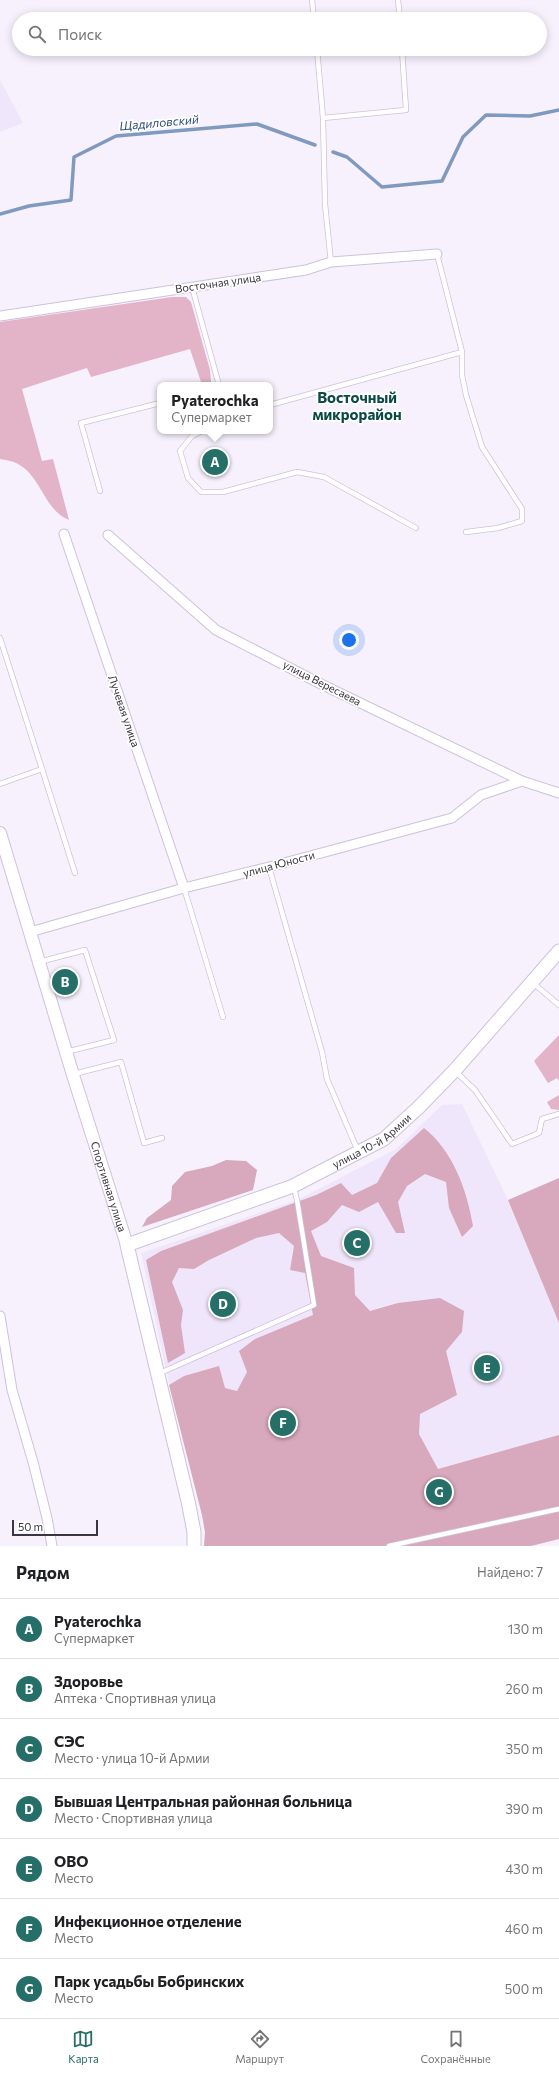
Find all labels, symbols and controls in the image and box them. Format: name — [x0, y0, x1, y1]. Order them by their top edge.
search box — [12, 12, 547, 56]
icon: search — [26, 23, 48, 45]
text: Поиск — [58, 25, 102, 43]
water label: Щадиловский — [119, 112, 199, 132]
street label: Восточная улица — [174, 270, 262, 295]
popup — [157, 382, 273, 434]
district label: Восточный микрорайон — [312, 388, 402, 423]
text: Pyaterochka — [171, 391, 259, 409]
text: Супермаркет — [171, 409, 252, 425]
pin: A — [202, 447, 228, 477]
your location — [339, 630, 359, 650]
street label: улица Вересаева — [281, 657, 363, 708]
street label: Лучевая улица — [106, 673, 143, 748]
street label: улица Юности — [242, 848, 316, 879]
pin: B — [52, 967, 78, 997]
street label: улица 10-й Армии — [330, 1111, 414, 1171]
street label: Спортивная улица — [89, 1140, 129, 1233]
pin: C — [344, 1228, 370, 1258]
pin: D — [210, 1289, 236, 1319]
pin: E — [474, 1353, 500, 1383]
pin: F — [270, 1408, 296, 1438]
pin: G — [426, 1477, 452, 1507]
scale bar — [12, 1518, 98, 1537]
text: 50 m — [18, 1520, 43, 1533]
text: Рядом — [16, 1562, 70, 1583]
text: Найдено: 7 — [477, 1564, 543, 1580]
text: Pyaterochka — [54, 1612, 141, 1630]
text: A — [24, 1621, 34, 1637]
text: 130 m — [508, 1621, 543, 1637]
text: Супермаркет — [54, 1630, 134, 1646]
text: Здоровье — [54, 1672, 123, 1690]
text: B — [25, 1681, 33, 1697]
text: 260 m — [506, 1681, 543, 1697]
text: Аптека · Спортивная улица — [54, 1690, 216, 1706]
text: СЭС — [54, 1732, 85, 1750]
text: C — [25, 1741, 33, 1757]
text: 350 m — [506, 1741, 543, 1757]
text: Место · улица 10-й Армии — [54, 1750, 210, 1766]
text: Бывшая Центральная районная больница — [54, 1792, 352, 1810]
text: D — [24, 1801, 34, 1817]
text: 390 m — [505, 1801, 543, 1817]
text: Место · Спортивная улица — [54, 1810, 213, 1826]
text: ОВО — [54, 1852, 88, 1870]
text: E — [25, 1861, 33, 1877]
text: 430 m — [505, 1861, 543, 1877]
text: Место — [54, 1870, 94, 1886]
text: Инфекционное отделение — [54, 1912, 242, 1930]
text: F — [25, 1921, 33, 1937]
text: 460 m — [505, 1921, 543, 1937]
text: Место — [54, 1930, 94, 1946]
text: Парк усадьбы Бобринских — [54, 1972, 244, 1990]
text: G — [24, 1981, 34, 1997]
text: 500 m — [505, 1981, 543, 1997]
text: Место — [54, 1990, 94, 2006]
tab: Карта — [68, 2028, 99, 2065]
tab: Маршрут — [235, 2028, 284, 2065]
tab: Сохранённые — [421, 2028, 491, 2065]

